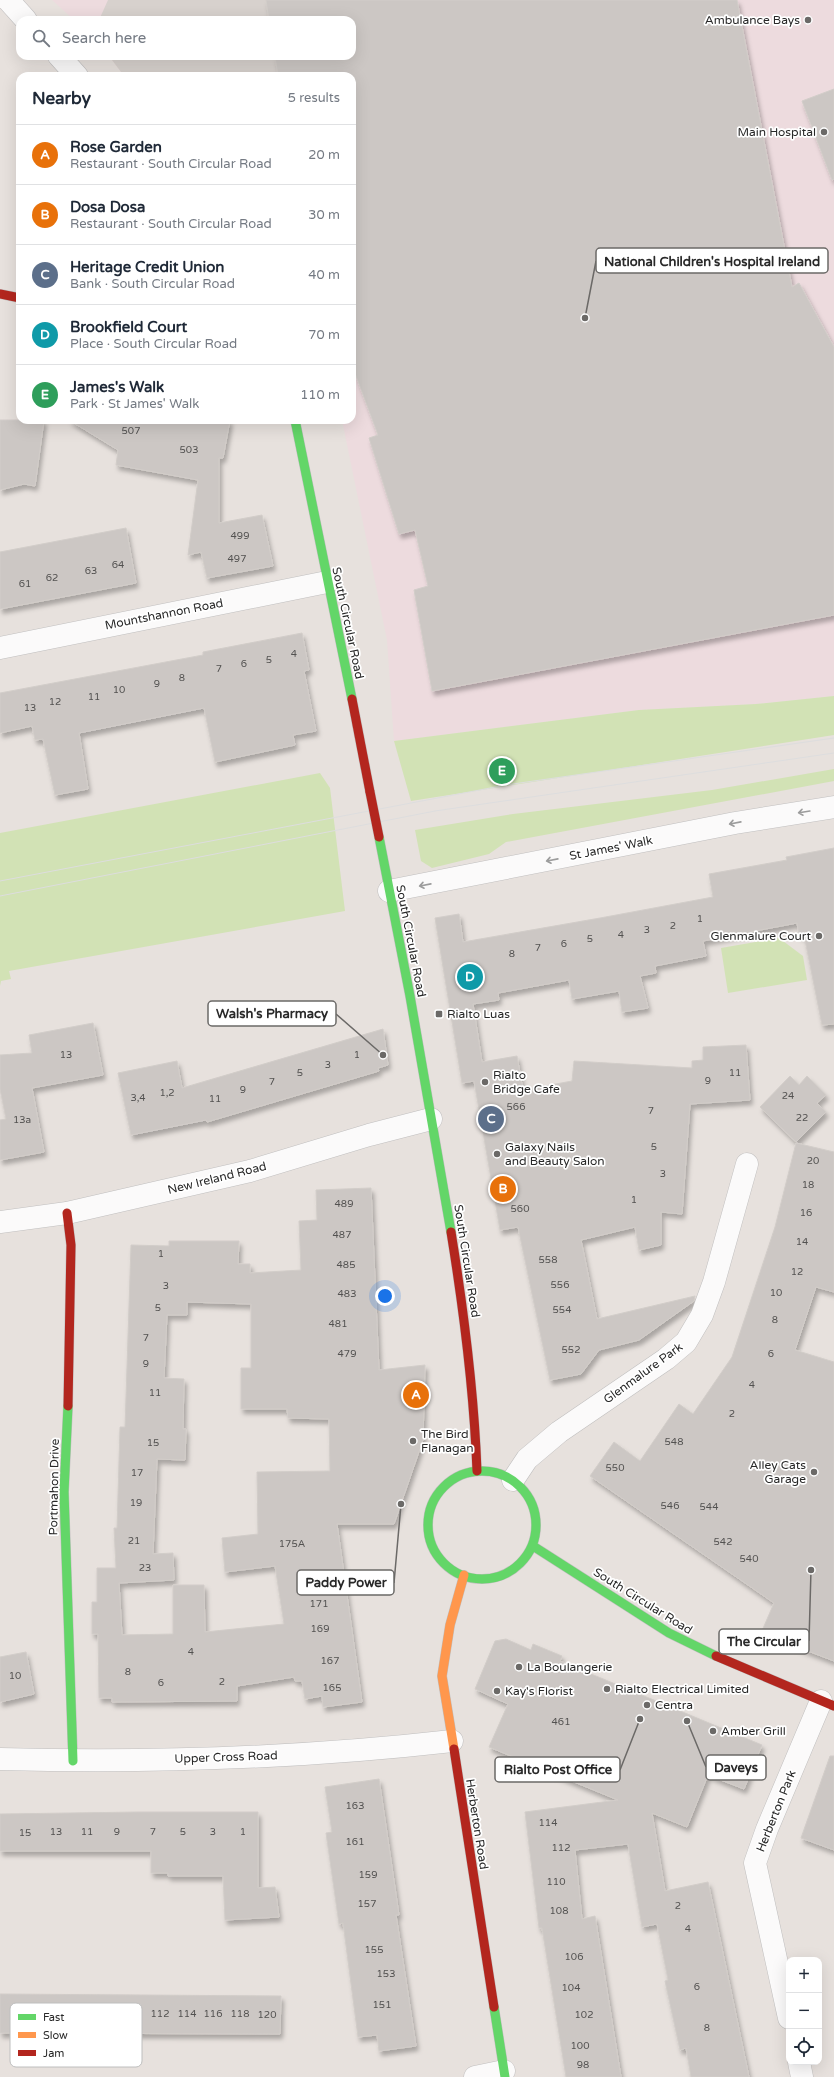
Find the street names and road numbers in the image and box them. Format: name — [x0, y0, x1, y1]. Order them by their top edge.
street label: South Circular Road — [329, 566, 367, 680]
street label: Mountshannon Road — [104, 596, 224, 632]
street label: St James' Walk — [568, 833, 654, 863]
street label: South Circular Road — [393, 884, 429, 998]
street label: New Ireland Road — [166, 1159, 268, 1197]
street label: South Circular Road — [451, 1204, 483, 1318]
street label: Glenmalure Park — [601, 1339, 686, 1406]
street label: Portmahon Drive — [46, 1438, 62, 1535]
street label: South Circular Road — [591, 1565, 695, 1637]
street label: Upper Cross Road — [174, 1748, 278, 1766]
street label: Herberton Park — [753, 1768, 799, 1854]
street label: Herberton Road — [463, 1778, 491, 1870]

